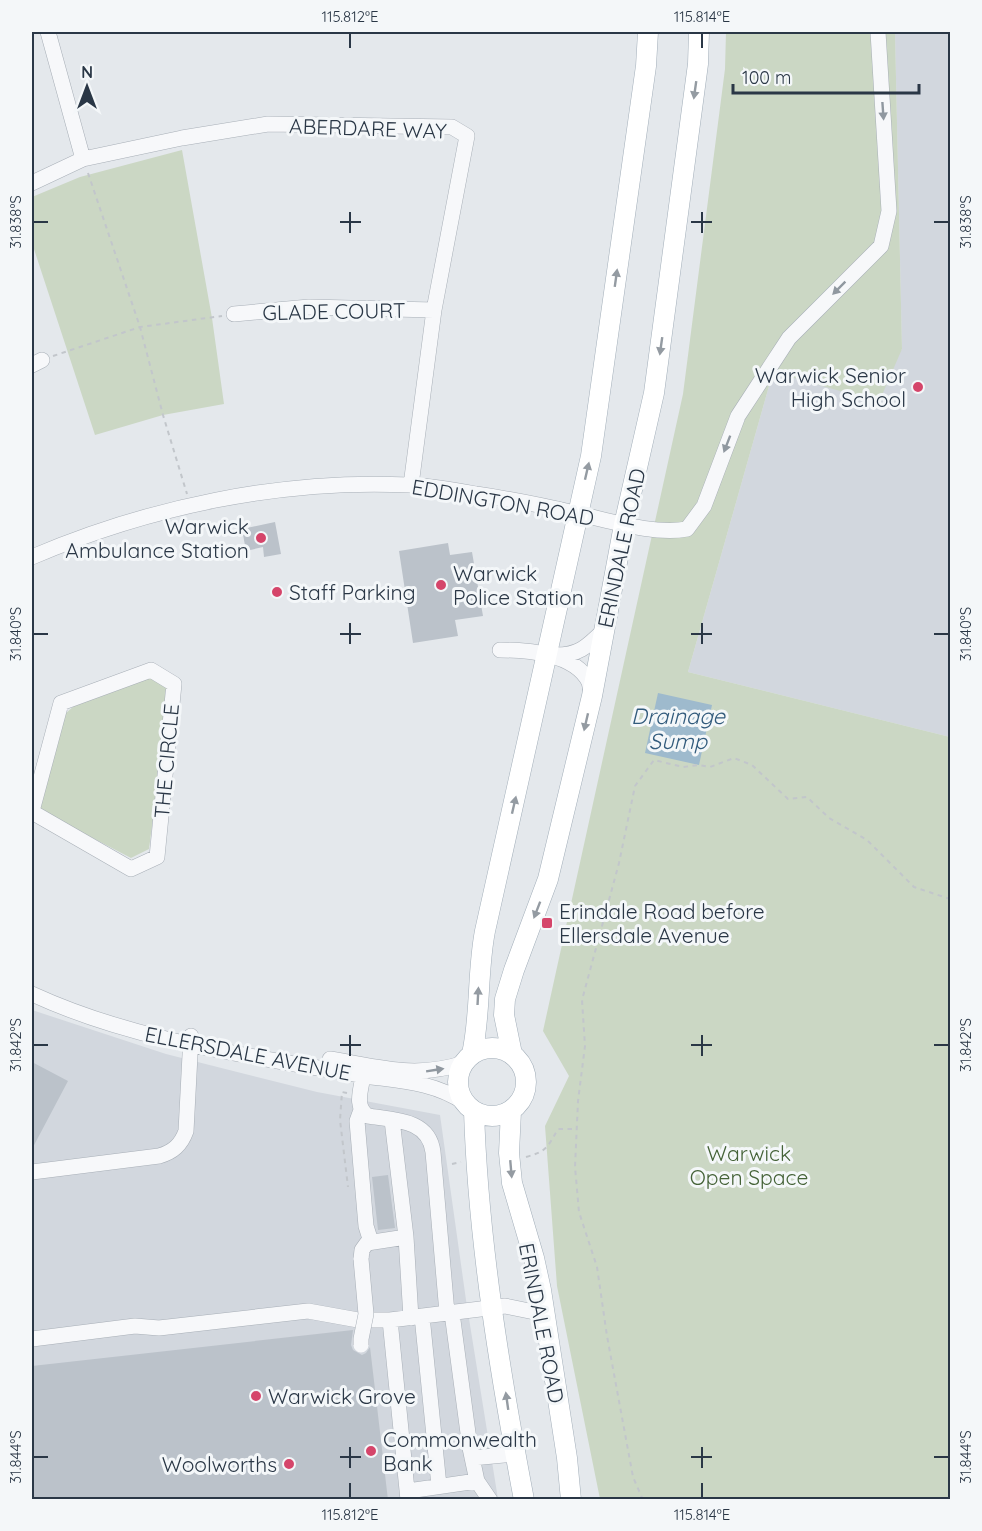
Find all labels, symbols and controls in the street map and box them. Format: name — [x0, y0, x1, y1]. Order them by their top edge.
text: 115.812°E — [321, 7, 379, 26]
text: 115.814°E — [674, 7, 730, 26]
north arrow — [57, 57, 117, 117]
scale bar — [733, 57, 919, 95]
text: N — [81, 62, 93, 82]
text: 100 m — [742, 66, 791, 89]
one-way arrow — [690, 80, 699, 99]
one-way arrow — [878, 101, 888, 120]
street label: ABERDARE WAY — [289, 112, 448, 144]
text: 31.838°S — [6, 195, 25, 249]
text: 31.838°S — [956, 195, 975, 249]
one-way arrow — [612, 268, 621, 287]
one-way arrow — [833, 280, 847, 294]
street label: GLADE COURT — [262, 297, 406, 325]
one-way arrow — [656, 336, 665, 355]
place label: Warwick Senior High School — [755, 362, 906, 412]
marker: Warwick Senior High School — [911, 380, 925, 394]
one-way arrow — [722, 435, 731, 453]
one-way arrow — [583, 462, 593, 480]
street label: ERINDALE ROAD — [591, 466, 651, 630]
street label: EDDINGTON ROAD — [410, 473, 596, 531]
place label: Warwick Ambulance Station — [65, 513, 249, 563]
marker: Warwick Ambulance Station — [254, 531, 268, 545]
place label: Warwick Police Station — [453, 560, 584, 610]
marker: Warwick Police Station — [434, 578, 448, 592]
place label: Staff Parking — [289, 579, 416, 605]
marker: Staff Parking — [270, 585, 284, 599]
text: 31.840°S — [6, 607, 25, 661]
text: 31.840°S — [956, 607, 975, 661]
water label: Drainage Sump — [631, 702, 726, 755]
street label: THE CIRCLE — [148, 703, 184, 819]
one-way arrow — [580, 713, 590, 731]
one-way arrow — [509, 796, 519, 814]
place label: Erindale Road before Ellersdale Avenue — [559, 898, 765, 948]
one-way arrow — [531, 902, 541, 920]
marker: Erindale Road before Ellersdale Avenue — [540, 916, 554, 930]
one-way arrow — [474, 987, 483, 1006]
text: 31.842°S — [6, 1018, 25, 1072]
text: 31.842°S — [956, 1018, 975, 1072]
street label: ELLERSDALE AVENUE — [143, 1020, 353, 1086]
one-way arrow — [426, 1066, 445, 1075]
park label: Warwick Open Space — [690, 1140, 808, 1190]
one-way arrow — [506, 1160, 515, 1179]
street label: ERINDALE ROAD — [514, 1241, 570, 1405]
place label: Warwick Grove — [268, 1383, 416, 1409]
marker: Warwick Grove — [249, 1389, 263, 1403]
one-way arrow — [502, 1391, 511, 1410]
place label: Commonwealth Bank — [383, 1426, 537, 1476]
text: 31.844°S — [6, 1430, 25, 1484]
text: 31.844°S — [956, 1430, 975, 1484]
marker: Commonwealth Bank — [364, 1444, 378, 1458]
place label: Woolworths — [162, 1451, 277, 1477]
marker: Woolworths — [282, 1457, 296, 1471]
text: 115.812°E — [321, 1505, 379, 1524]
text: 115.814°E — [674, 1505, 730, 1524]

